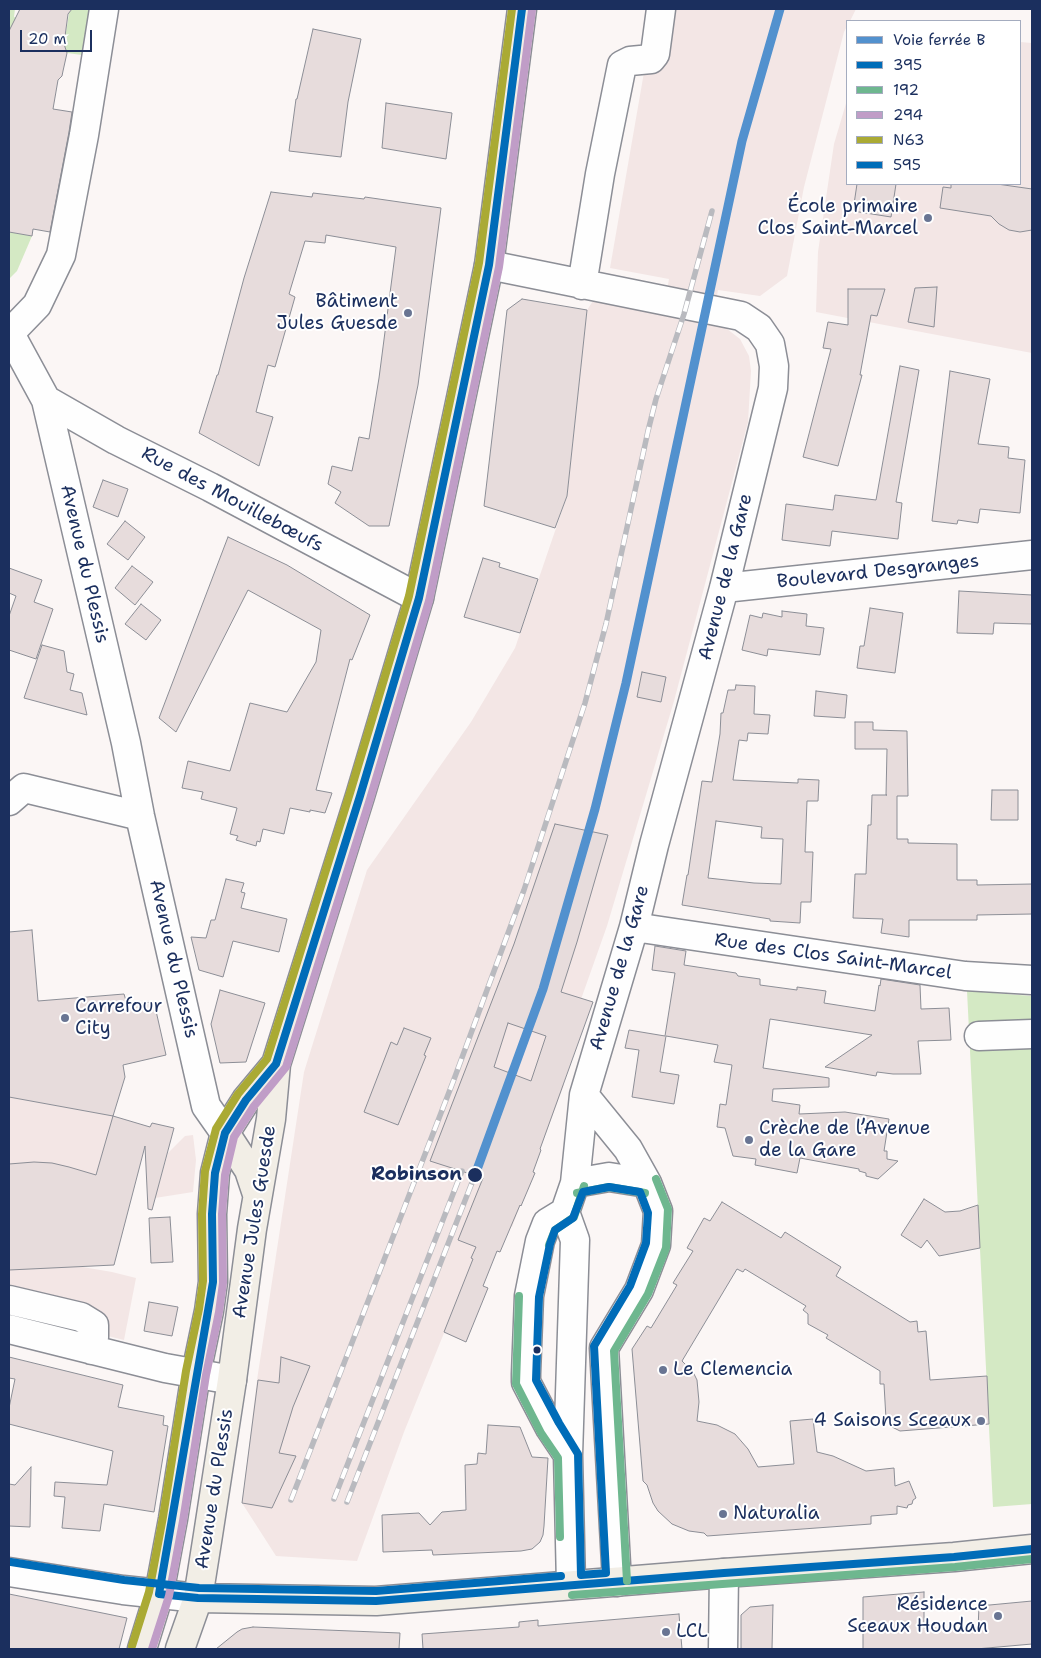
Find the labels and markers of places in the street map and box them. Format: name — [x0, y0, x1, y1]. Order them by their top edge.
place label: École primaire Clos Saint-Marcel — [757, 196, 918, 240]
marker: École primaire Clos Saint-Marcel — [922, 212, 934, 224]
place label: Bâtiment Jules Guesde — [276, 291, 398, 335]
marker: Bâtiment Jules Guesde — [402, 307, 414, 319]
place label: Carrefour City — [75, 996, 162, 1040]
marker: Carrefour City — [59, 1012, 71, 1024]
place label: Crèche de l’Avenue de la Gare — [759, 1118, 931, 1162]
marker: Crèche de l’Avenue de la Gare — [743, 1134, 755, 1146]
place label: Robinson — [371, 1164, 462, 1186]
marker: Robinson — [466, 1166, 484, 1184]
unlabelled marker — [532, 1345, 542, 1355]
place label: Le Clemencia — [673, 1359, 792, 1381]
marker: Le Clemencia — [657, 1364, 669, 1376]
place label: 4 Saisons Sceaux — [814, 1410, 971, 1432]
marker: 4 Saisons Sceaux — [975, 1415, 987, 1427]
place label: Naturalia — [733, 1503, 820, 1525]
marker: Naturalia — [717, 1508, 729, 1520]
place label: Résidence Sceaux Houdan — [847, 1594, 988, 1638]
marker: Résidence Sceaux Houdan — [992, 1610, 1004, 1622]
place label: LCL — [676, 1621, 708, 1643]
marker: LCL — [660, 1626, 672, 1638]

